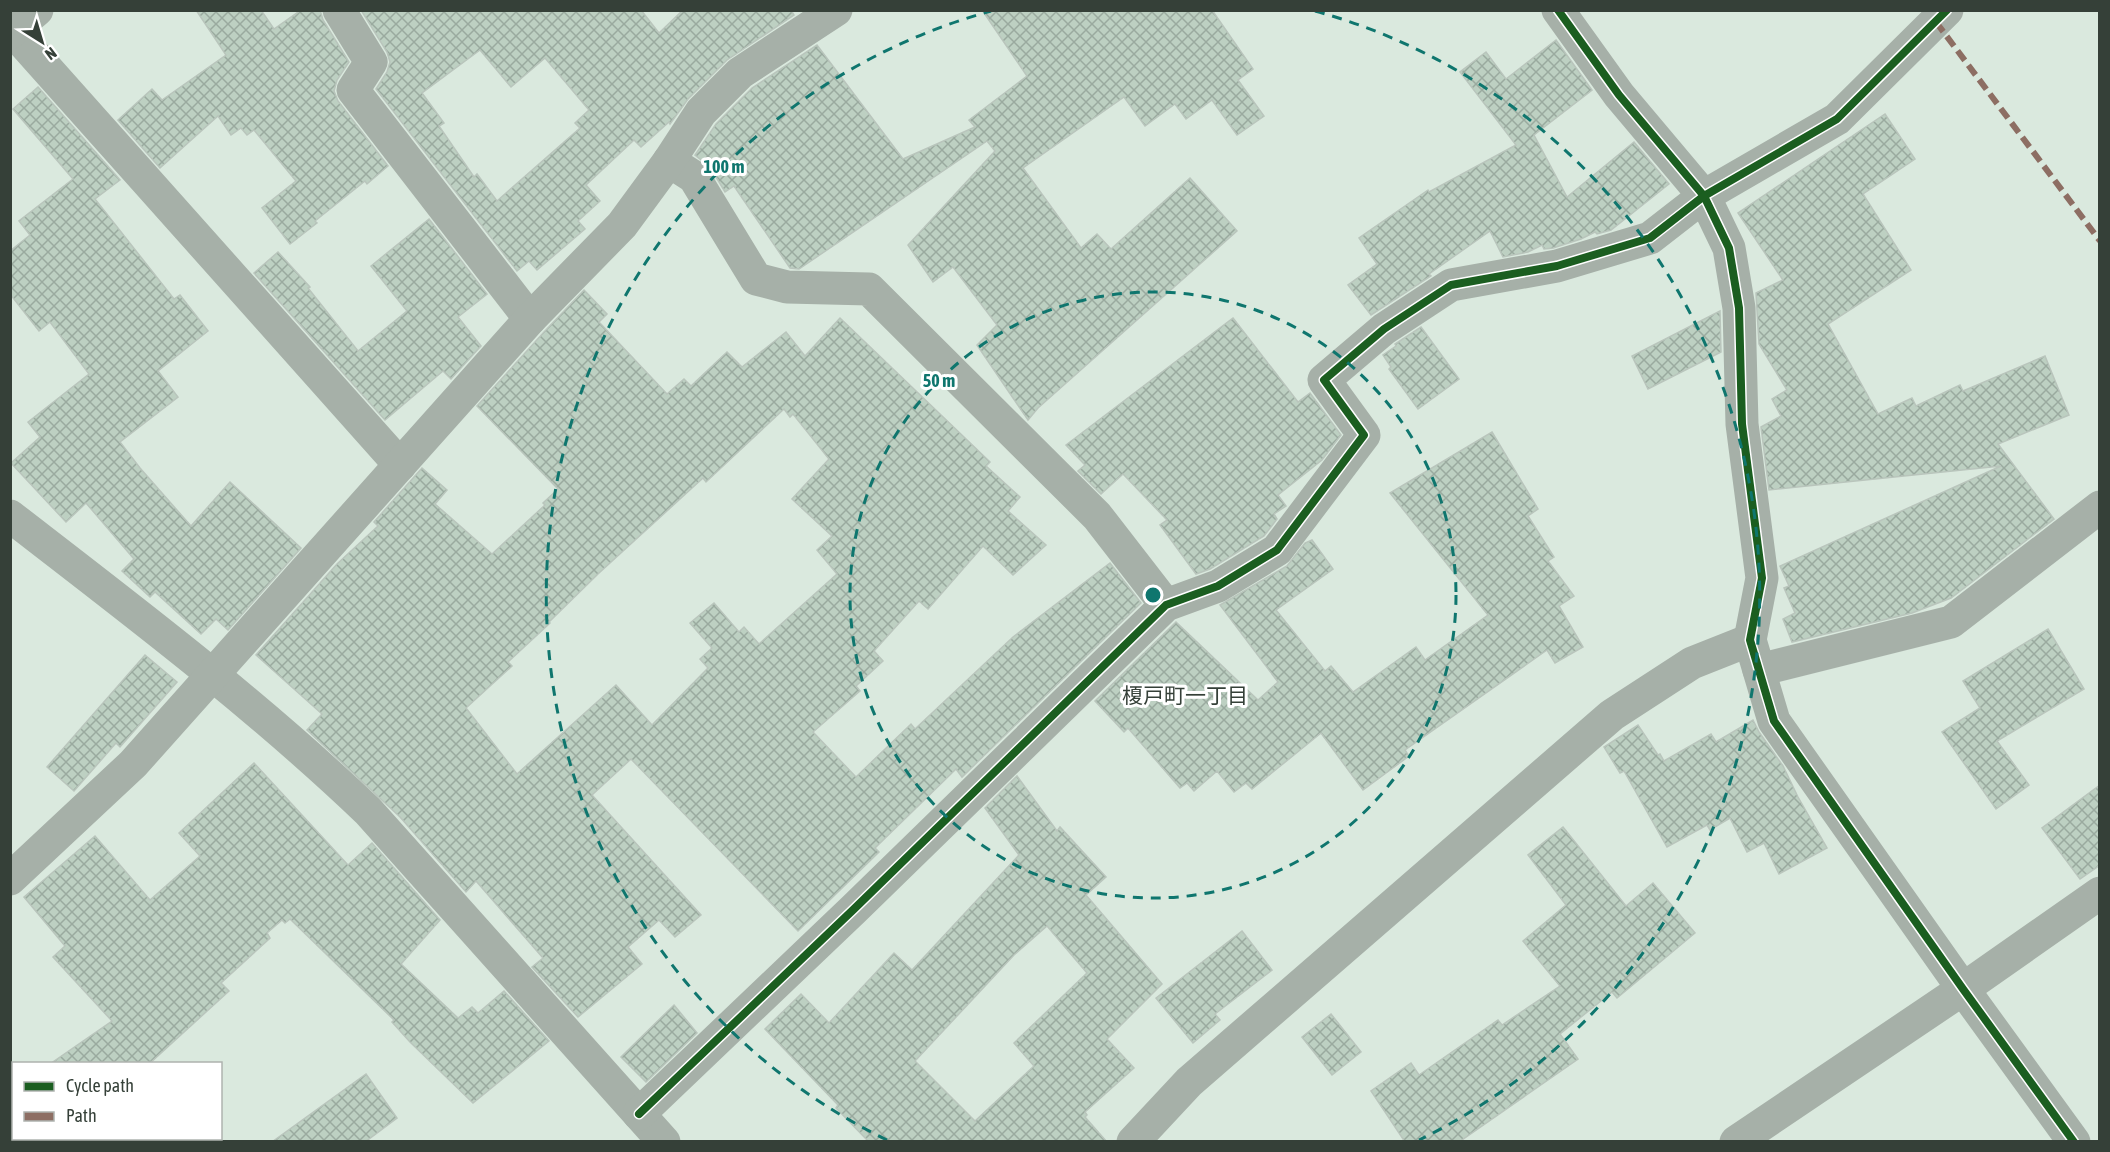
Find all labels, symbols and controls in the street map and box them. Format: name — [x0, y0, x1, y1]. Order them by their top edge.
north arrow — [12, 12, 72, 72]
text: N — [42, 44, 60, 64]
text: 100 m — [704, 156, 744, 177]
text: 50 m — [923, 370, 955, 391]
centre of rings — [1143, 585, 1163, 605]
district label: 榎戸町一丁目 — [1122, 683, 1248, 707]
legend — [12, 1062, 222, 1140]
text: Cycle path — [66, 1075, 134, 1096]
text: Path — [66, 1105, 97, 1126]

